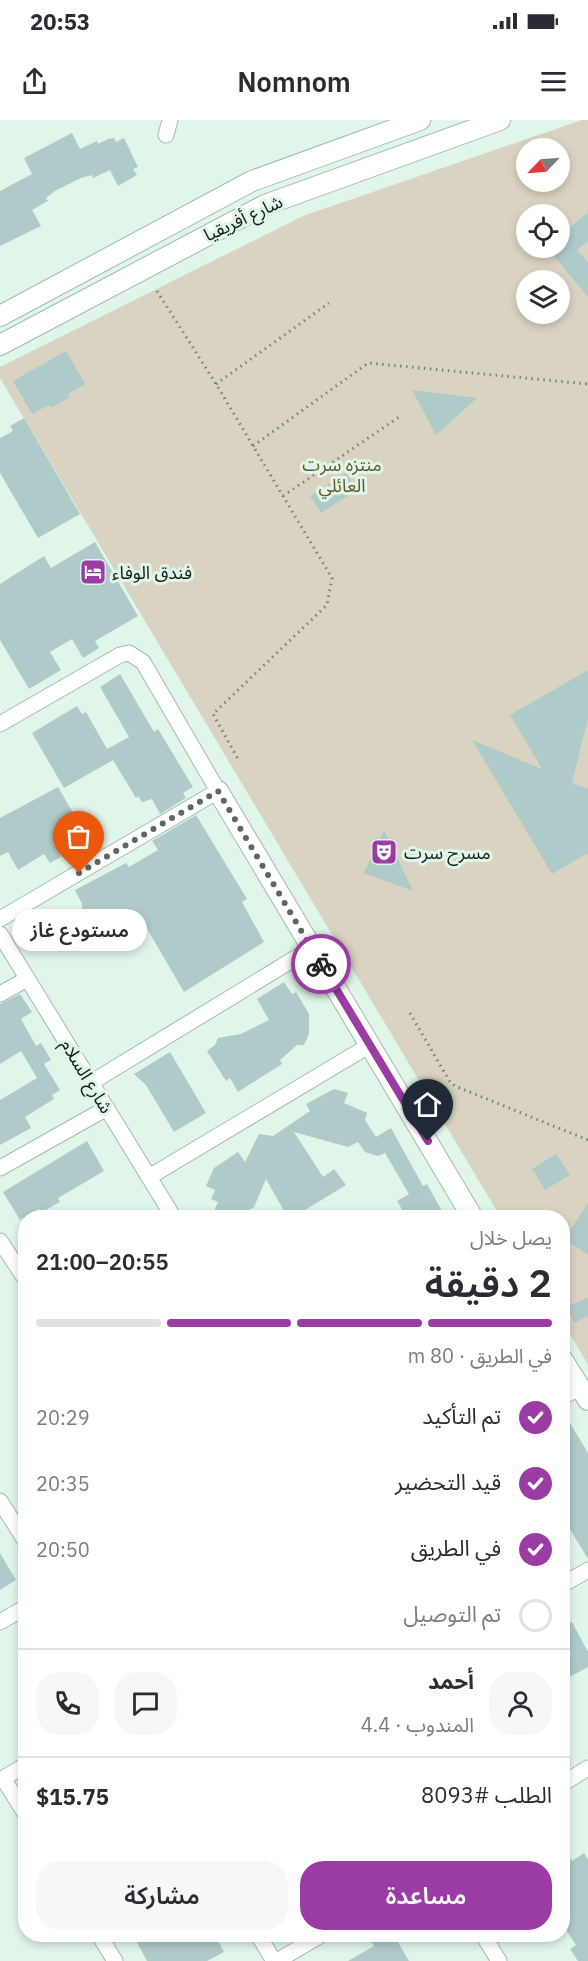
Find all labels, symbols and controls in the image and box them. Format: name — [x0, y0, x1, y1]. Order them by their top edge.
text: 20:53 — [30, 7, 90, 36]
text: Nomnom — [237, 64, 351, 99]
icon: share — [18, 65, 51, 98]
icon: menu — [537, 65, 570, 98]
north arrow — [516, 138, 570, 192]
map controls — [516, 138, 570, 324]
street label: شارع أفريقيا — [200, 190, 287, 249]
button: locate — [516, 204, 570, 258]
button: layers — [516, 270, 570, 324]
park label: منتزه سرت العائلي — [302, 453, 382, 499]
hotel icon: فندق الوفاء — [78, 557, 108, 587]
place label: فندق الوفاء — [112, 561, 192, 584]
pin — [53, 811, 104, 873]
icon: bag — [62, 820, 95, 853]
theatre icon: مسرح سرت — [369, 837, 399, 867]
place label: مسرح سرت — [404, 841, 491, 866]
callout: مستودع غاز — [11, 909, 146, 951]
text: مستودع غاز — [30, 916, 129, 943]
courier — [291, 934, 351, 994]
icon: bike — [305, 948, 338, 981]
street label: شارع السلام — [53, 1034, 118, 1119]
pin — [402, 1079, 453, 1141]
icon: home — [411, 1088, 444, 1121]
text: يصل خلال — [470, 1224, 552, 1251]
text: 20:55–21:00 — [36, 1247, 169, 1276]
text: 2 دقيقة — [425, 1257, 552, 1308]
text: في الطريق · 80 m — [408, 1342, 552, 1369]
text: تم التأكيد — [422, 1401, 501, 1430]
icon: check — [519, 1401, 552, 1434]
text: 20:29 — [36, 1404, 90, 1431]
text: قيد التحضير — [395, 1467, 501, 1496]
icon: check — [519, 1467, 552, 1500]
text: 20:35 — [36, 1470, 90, 1497]
text: في الطريق — [411, 1533, 501, 1562]
icon: check — [519, 1533, 552, 1566]
text: 20:50 — [36, 1536, 90, 1563]
text: تم التوصيل — [403, 1599, 501, 1628]
text: أحمد — [428, 1666, 474, 1695]
button: phone — [36, 1672, 99, 1735]
button: chat — [114, 1672, 177, 1735]
button: person — [489, 1672, 552, 1735]
text: المندوب · 4.4 — [361, 1711, 474, 1738]
text: الطلب #8093 — [421, 1780, 552, 1809]
text: $15.75 — [36, 1782, 109, 1811]
button: مشاركة — [36, 1861, 288, 1930]
button: مساعدة — [300, 1861, 552, 1930]

